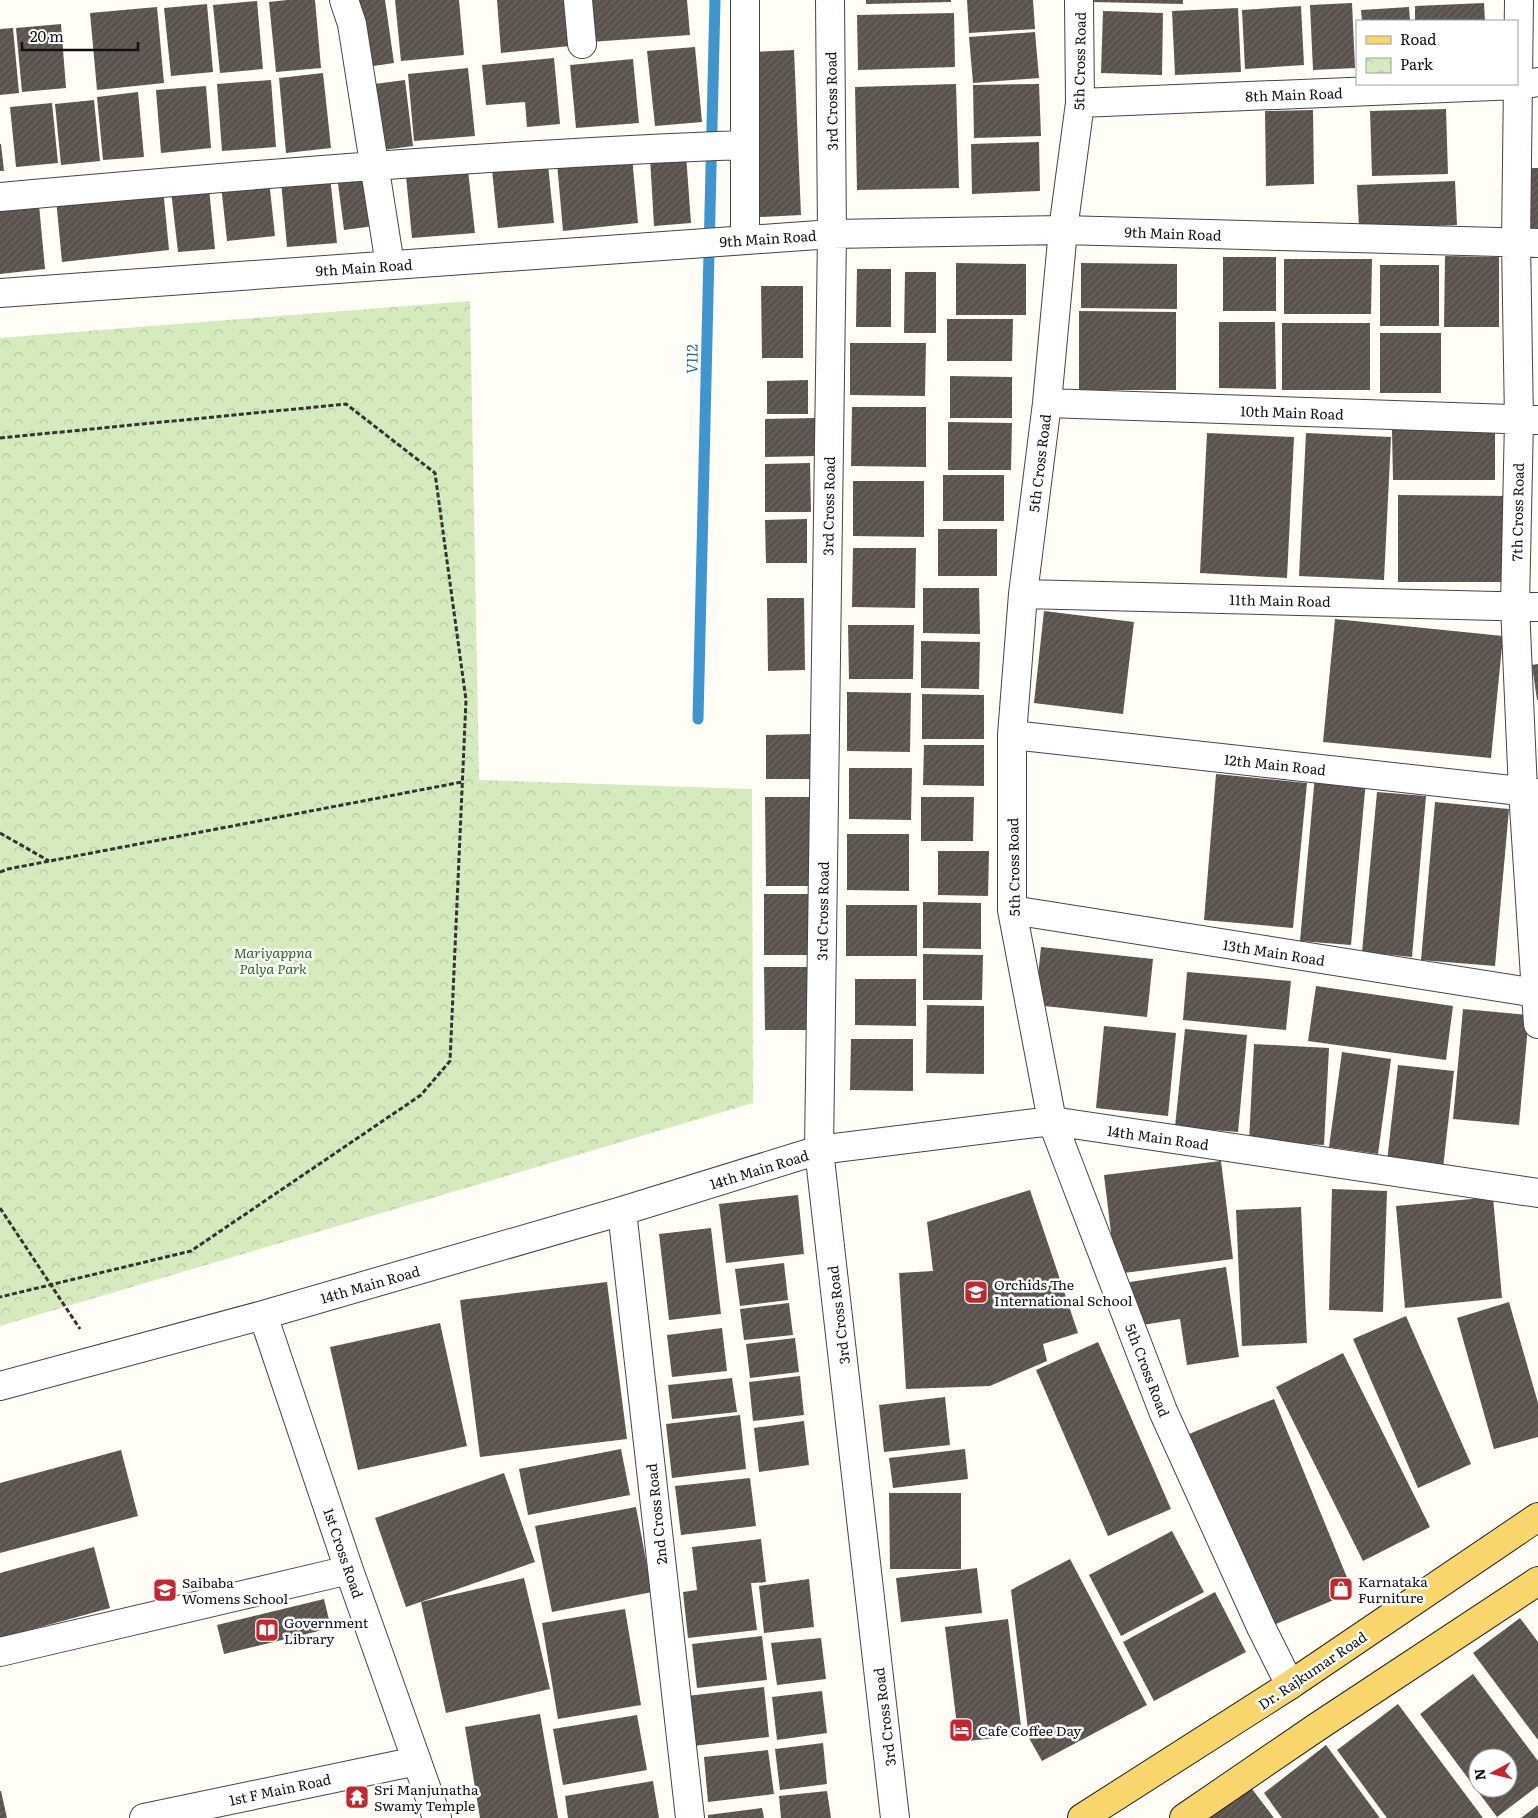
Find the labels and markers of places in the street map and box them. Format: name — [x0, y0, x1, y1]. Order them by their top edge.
place label: Orchids The International School — [994, 1274, 1133, 1310]
school or university icon: Orchids The International School — [963, 1279, 989, 1305]
place label: Karnataka Furniture — [1358, 1571, 1428, 1607]
place label: Saibaba Womens School — [182, 1572, 289, 1608]
shop icon: Karnataka Furniture — [1328, 1576, 1354, 1602]
school or university icon: Saibaba Womens School — [152, 1577, 178, 1603]
place label: Government Library — [284, 1612, 369, 1648]
library icon: Government Library — [254, 1617, 280, 1643]
hotel icon: Cafe Coffee Day — [948, 1717, 974, 1743]
place label: Cafe Coffee Day — [978, 1720, 1082, 1740]
place label: Sri Manjunatha Swamy Temple — [374, 1779, 479, 1815]
temple icon: Sri Manjunatha Swamy Temple — [344, 1784, 370, 1810]

